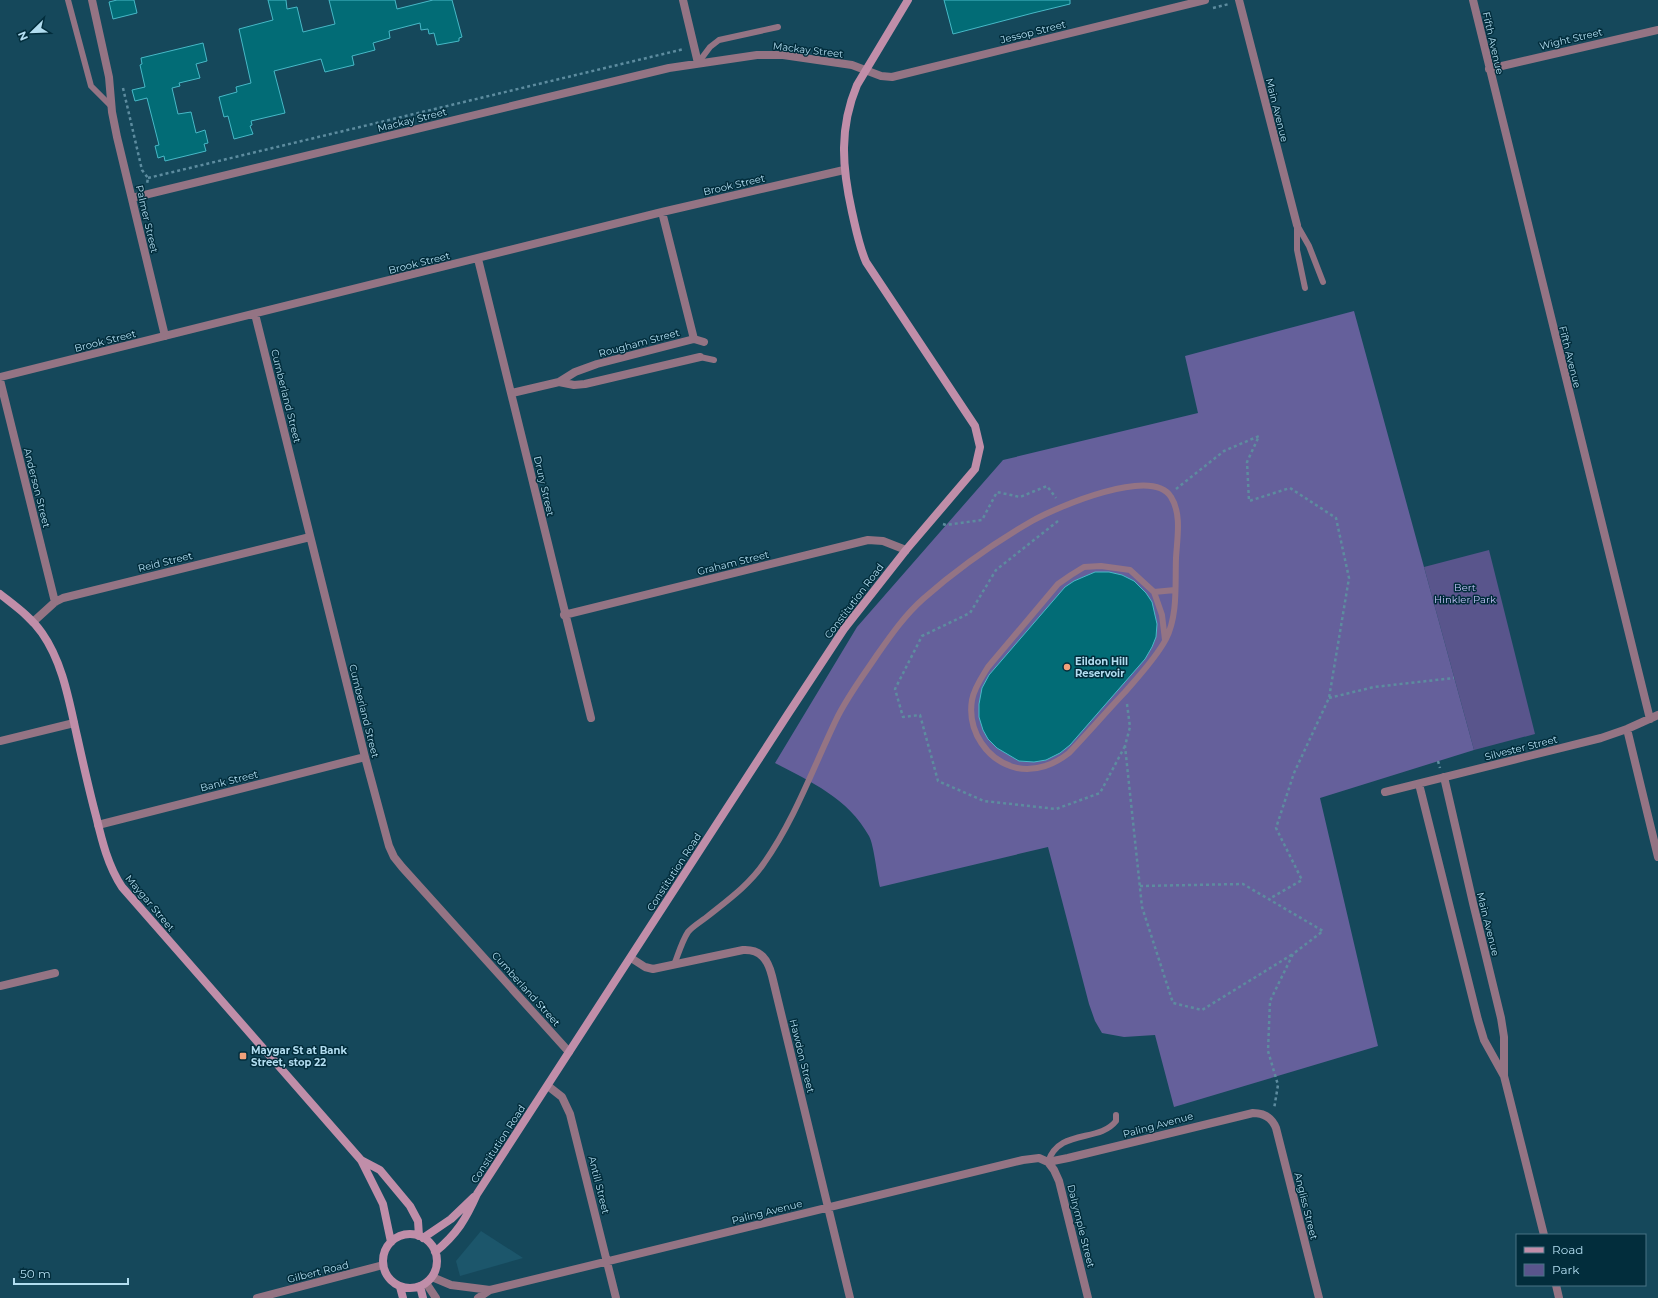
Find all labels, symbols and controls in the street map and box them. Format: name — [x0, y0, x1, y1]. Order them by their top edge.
street label: Fifth Avenue — [1480, 11, 1506, 75]
north arrow — [12, 12, 52, 52]
street label: Jessop Street — [998, 18, 1067, 47]
street label: Wight Street — [1538, 25, 1604, 53]
text: N — [15, 29, 31, 43]
street label: Mackay Street — [772, 39, 844, 61]
street label: Main Avenue — [1263, 77, 1291, 143]
street label: Mackay Street — [376, 105, 448, 135]
street label: Brook Street — [702, 172, 766, 198]
street label: Palmer Street — [133, 184, 161, 254]
street label: Brook Street — [387, 249, 451, 277]
street label: Fifth Avenue — [1556, 325, 1584, 389]
street label: Rougham Street — [597, 326, 681, 360]
street label: Brook Street — [73, 327, 137, 355]
street label: Cumberland Street — [268, 348, 304, 444]
street label: Anderson Street — [21, 447, 53, 529]
street label: Drury Street — [531, 455, 557, 517]
street label: Graham Street — [696, 548, 770, 578]
street label: Reid Street — [136, 549, 194, 575]
street label: Constitution Road — [821, 561, 887, 641]
park label: Bert Hinkler Park — [1434, 581, 1496, 606]
place label: Eildon Hill Reservoir — [1075, 655, 1128, 680]
marker: Eildon Hill Reservoir — [1062, 662, 1072, 672]
street label: Cumberland Street — [346, 663, 382, 759]
street label: Silvester Street — [1483, 733, 1559, 763]
street label: Bank Street — [199, 768, 259, 794]
street label: Constitution Road — [644, 830, 704, 914]
street label: Maygar Street — [122, 872, 178, 934]
street label: Main Avenue — [1474, 891, 1502, 957]
street label: Cumberland Street — [489, 949, 563, 1029]
street label: Hawdon Street — [787, 1018, 817, 1094]
place label: Maygar St at Bank Street, stop 22 — [251, 1044, 347, 1069]
marker: Maygar St at Bank Street, stop 22 — [238, 1051, 248, 1061]
street label: Constitution Road — [468, 1102, 528, 1186]
street label: Paling Avenue — [1121, 1109, 1195, 1141]
street label: Antill Street — [586, 1155, 612, 1215]
street label: Angliss Street — [1291, 1171, 1321, 1241]
street label: Dalrymple Street — [1064, 1183, 1098, 1269]
street label: Paling Avenue — [730, 1197, 804, 1227]
legend — [1516, 1234, 1646, 1286]
text: Road — [1552, 1242, 1583, 1257]
street label: Gilbert Road — [286, 1258, 350, 1286]
scale bar — [14, 1260, 128, 1286]
text: Park — [1552, 1262, 1580, 1277]
text: 50 m — [20, 1266, 51, 1281]

